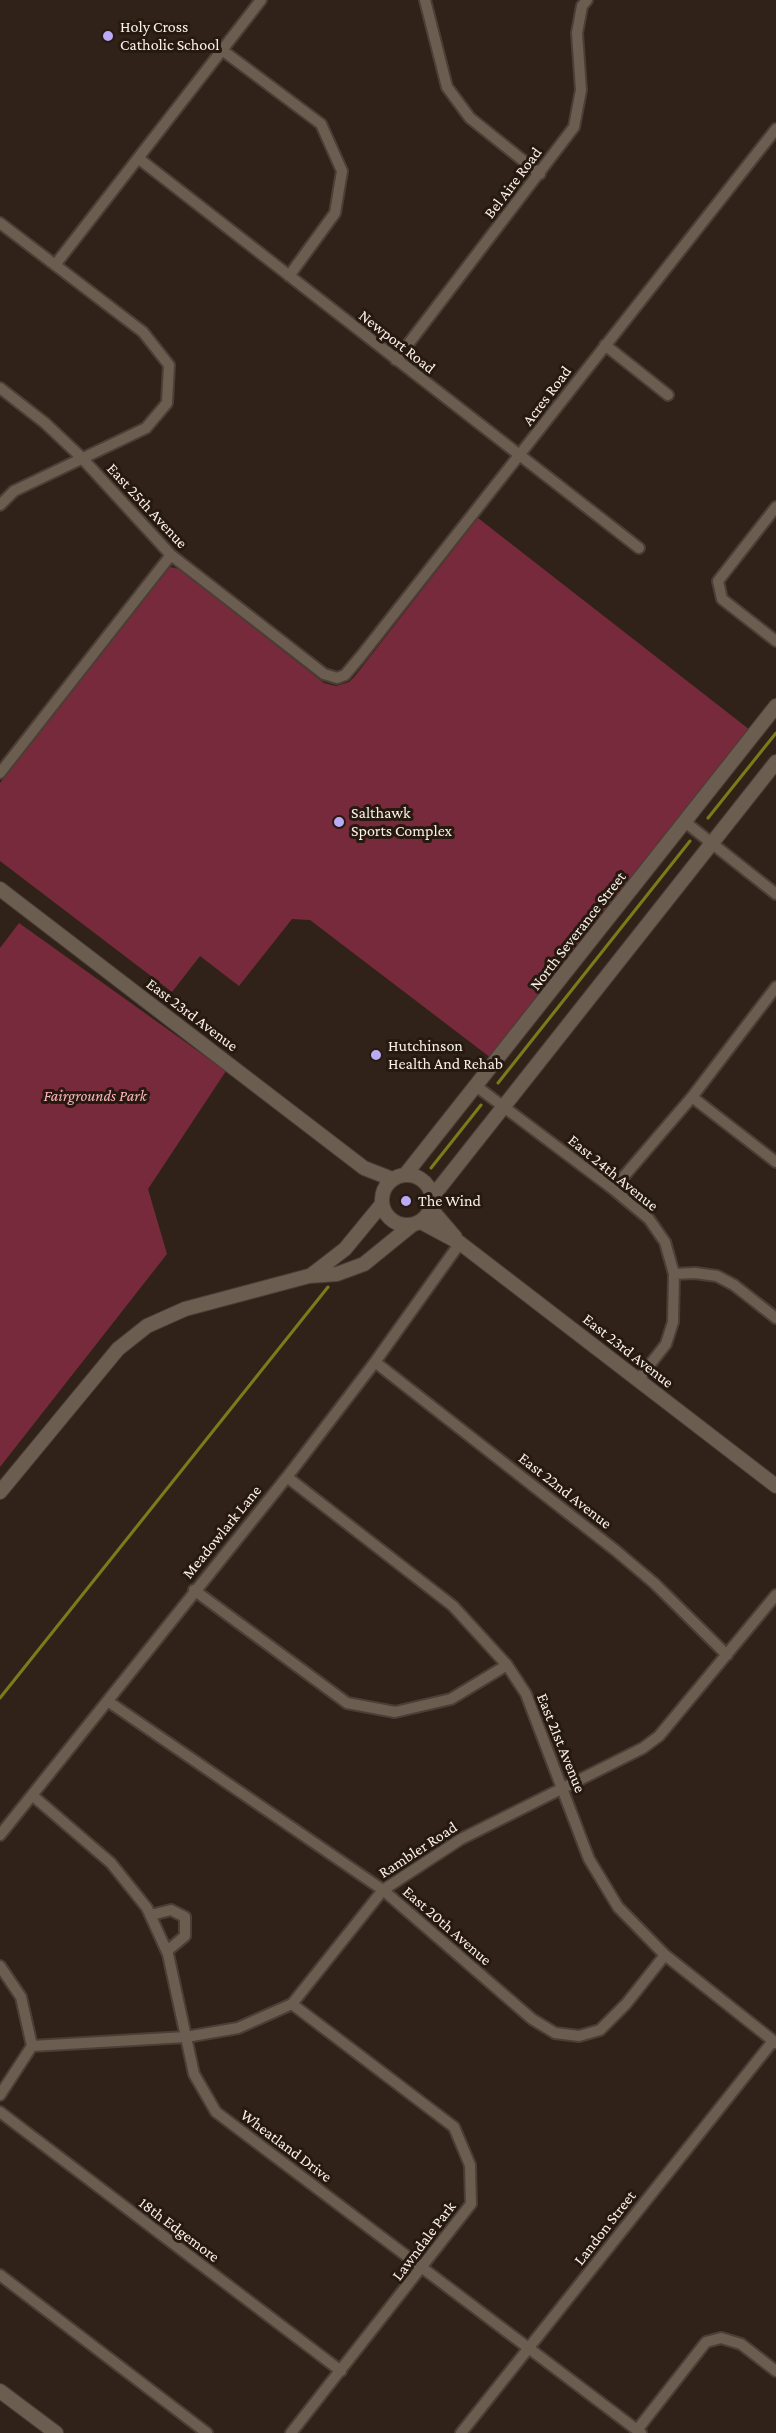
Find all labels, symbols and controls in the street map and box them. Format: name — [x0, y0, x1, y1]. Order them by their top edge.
place label: Holy Cross Catholic School — [120, 17, 219, 55]
marker: Holy Cross Catholic School — [101, 29, 115, 43]
street label: Bel Aire Road — [480, 144, 546, 222]
street label: Newport Road — [355, 306, 439, 378]
street label: Acres Road — [518, 362, 576, 430]
street label: East 25th Avenue — [103, 459, 191, 553]
place label: Salthawk Sports Complex — [351, 803, 452, 841]
marker: Salthawk Sports Complex — [332, 815, 346, 829]
street label: North Severance Street — [526, 868, 630, 994]
street label: East 23rd Avenue — [142, 974, 242, 1056]
place label: Hutchinson Health And Rehab — [388, 1036, 503, 1074]
marker: Hutchinson Health And Rehab — [369, 1048, 383, 1062]
park label: Fairgrounds Park — [43, 1086, 147, 1106]
street label: East 24th Avenue — [564, 1131, 662, 1215]
place label: The Wind — [418, 1191, 481, 1211]
marker: The Wind — [399, 1194, 413, 1208]
street label: East 23rd Avenue — [579, 1310, 677, 1392]
street label: East 22nd Avenue — [515, 1449, 615, 1533]
street label: Meadowlark Lane — [178, 1481, 266, 1583]
street label: East 21st Avenue — [532, 1691, 590, 1795]
street label: Rambler Road — [375, 1818, 461, 1882]
street label: East 20th Avenue — [399, 1882, 495, 1970]
street label: Wheatland Drive — [237, 2105, 335, 2187]
street label: Landon Street — [570, 2187, 640, 2269]
street label: 18th Edgemore — [135, 2194, 223, 2266]
street label: Lawndale Park — [388, 2198, 460, 2284]

